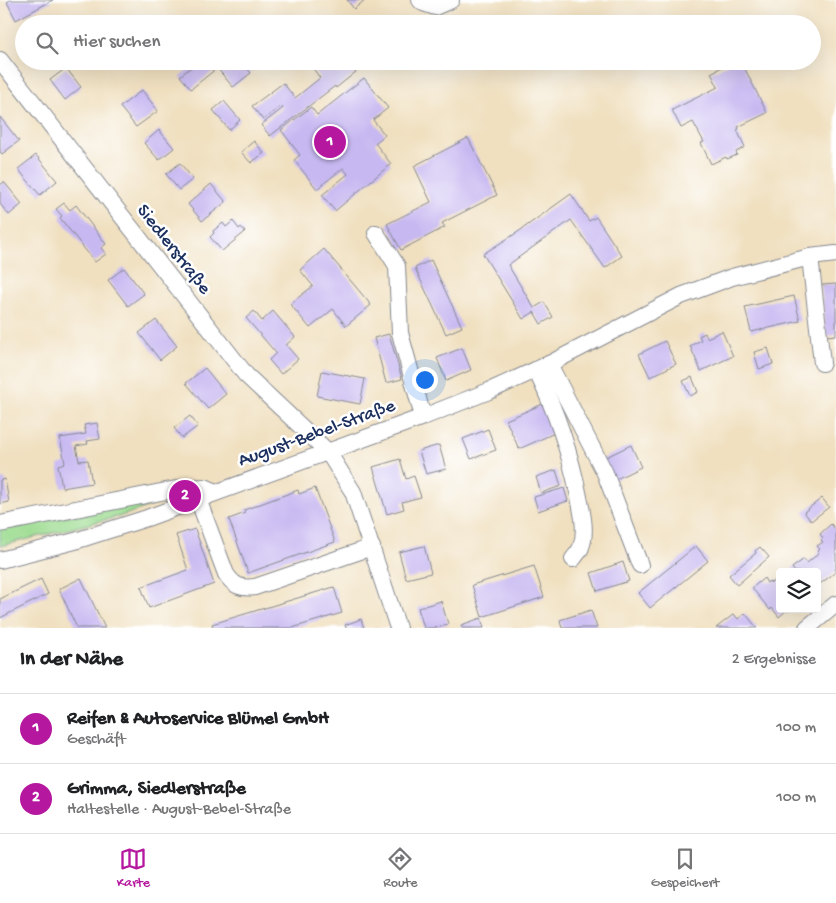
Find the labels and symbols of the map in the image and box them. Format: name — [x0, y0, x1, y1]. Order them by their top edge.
pin: 1 — [314, 123, 346, 161]
street label: Siedlerstraße — [131, 200, 215, 300]
your location — [412, 367, 438, 393]
street label: August-Bebel-Straße — [235, 395, 399, 473]
pin: 2 — [169, 477, 201, 515]

